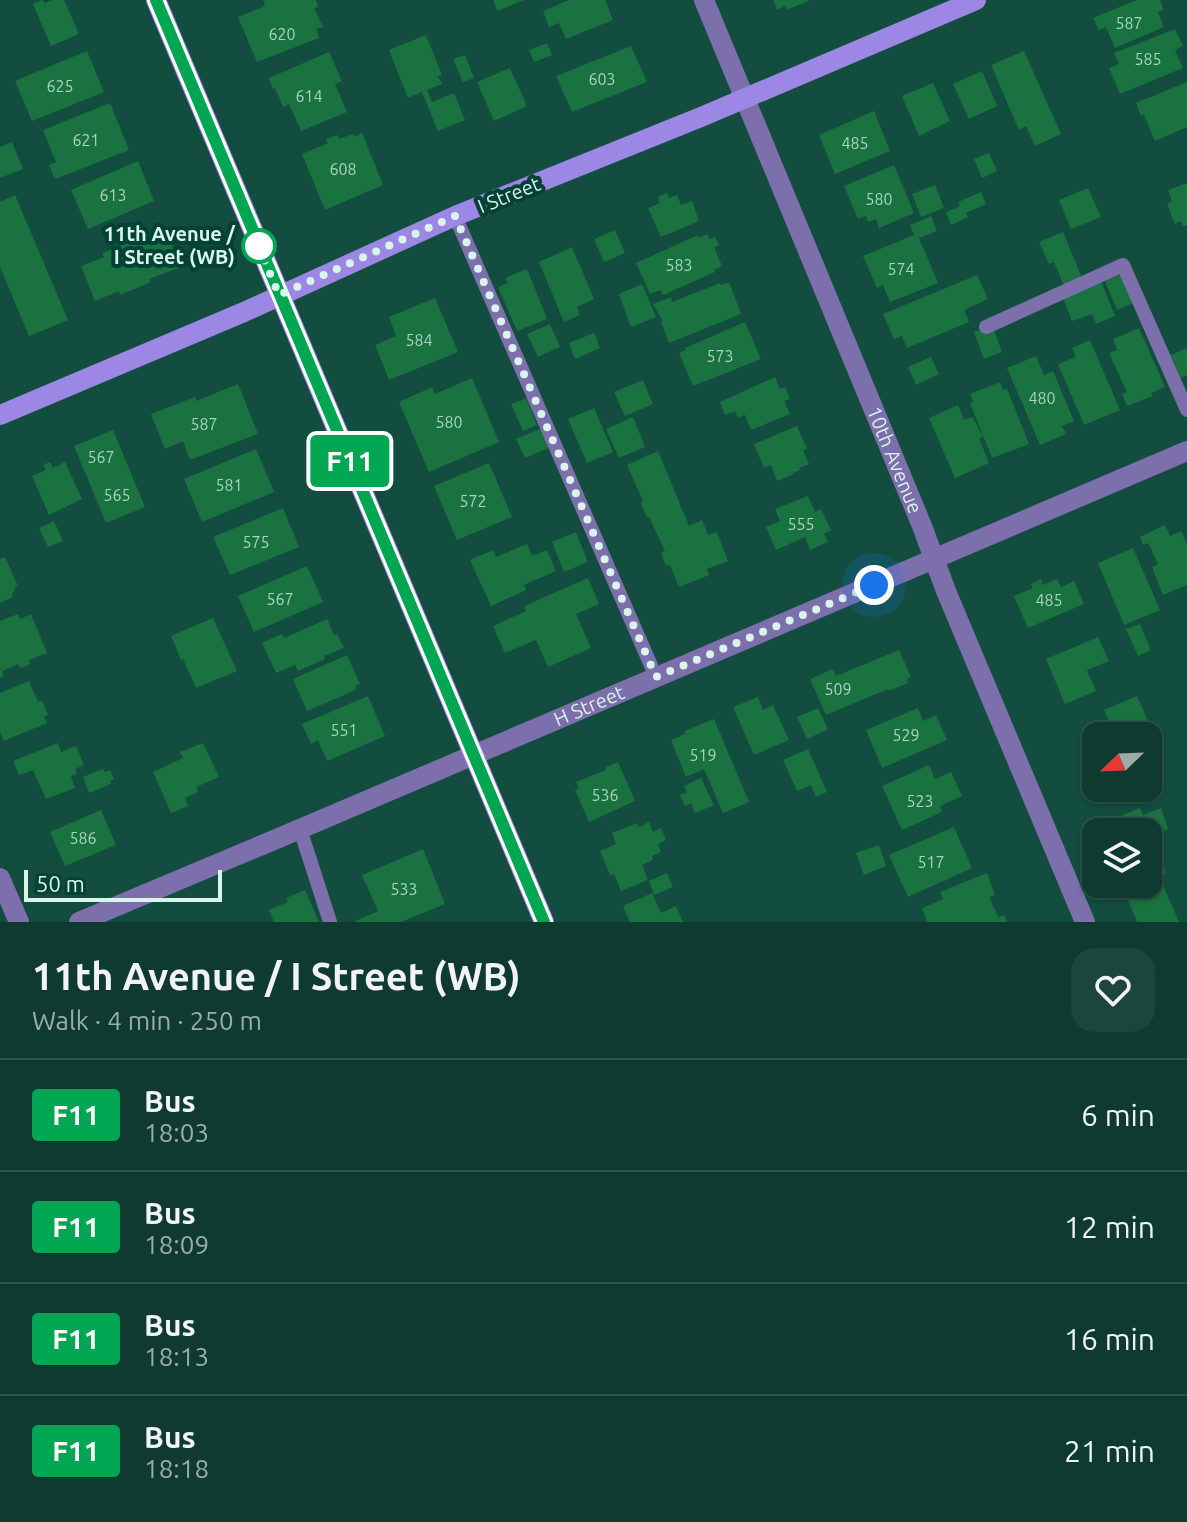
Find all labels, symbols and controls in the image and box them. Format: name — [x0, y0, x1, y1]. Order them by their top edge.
house number: 587 — [1115, 14, 1143, 32]
house number: 620 — [268, 25, 296, 43]
house number: 585 — [1134, 50, 1162, 68]
house number: 603 — [588, 70, 616, 88]
house number: 625 — [46, 77, 74, 95]
house number: 614 — [295, 87, 323, 105]
house number: 621 — [72, 131, 100, 149]
house number: 485 — [841, 134, 869, 152]
house number: 608 — [329, 160, 357, 178]
street label: I Street — [474, 172, 544, 217]
house number: 613 — [99, 186, 127, 204]
house number: 580 — [865, 190, 893, 208]
place label: 11th Avenue / I Street (WB) — [104, 222, 236, 268]
marker: 11th Avenue / I Street (WB) — [242, 229, 276, 263]
house number: 583 — [665, 256, 693, 274]
house number: 574 — [887, 260, 915, 278]
house number: 584 — [405, 331, 433, 349]
house number: 573 — [706, 347, 734, 365]
house number: 480 — [1028, 389, 1056, 407]
street label: 10th Avenue — [863, 403, 928, 517]
house number: 580 — [435, 413, 463, 431]
house number: 587 — [190, 415, 218, 433]
line badge: F11 — [304, 435, 396, 487]
text: F11 — [326, 445, 374, 476]
house number: 567 — [87, 448, 115, 466]
house number: 581 — [215, 476, 243, 494]
house number: 565 — [103, 486, 131, 504]
house number: 572 — [459, 492, 487, 510]
house number: 555 — [787, 515, 815, 533]
house number: 575 — [242, 533, 270, 551]
your location — [854, 565, 894, 605]
house number: 567 — [266, 590, 294, 608]
house number: 485 — [1035, 591, 1063, 609]
street label: H Street — [550, 680, 628, 731]
house number: 509 — [824, 680, 852, 698]
house number: 551 — [330, 721, 358, 739]
north arrow — [1082, 722, 1162, 802]
map controls — [1082, 722, 1162, 898]
house number: 529 — [892, 726, 920, 744]
house number: 519 — [689, 746, 717, 764]
house number: 536 — [591, 786, 619, 804]
house number: 523 — [906, 792, 934, 810]
button: layers — [1082, 818, 1162, 898]
house number: 586 — [69, 829, 97, 847]
house number: 517 — [917, 853, 945, 871]
scale bar — [24, 866, 222, 902]
text: 50 m — [36, 871, 85, 896]
house number: 533 — [390, 880, 418, 898]
button: heart — [1071, 948, 1155, 1032]
text: 11th Avenue / I Street (WB) — [32, 955, 521, 997]
text: Walk · 4 min · 250 m — [32, 1006, 262, 1035]
text: Bus — [144, 1084, 196, 1118]
text: 6 min — [1081, 1098, 1155, 1132]
text: F11 — [52, 1099, 100, 1130]
text: 18:03 — [144, 1118, 209, 1147]
text: Bus — [144, 1196, 196, 1230]
text: 12 min — [1064, 1210, 1155, 1244]
text: F11 — [52, 1211, 100, 1242]
text: 18:09 — [144, 1230, 209, 1259]
text: Bus — [144, 1308, 196, 1342]
text: 16 min — [1064, 1322, 1155, 1356]
text: F11 — [52, 1323, 100, 1354]
text: 18:13 — [144, 1342, 209, 1371]
text: Bus — [144, 1420, 196, 1454]
text: 21 min — [1064, 1434, 1155, 1468]
text: F11 — [52, 1435, 100, 1466]
text: 18:18 — [144, 1454, 209, 1483]

